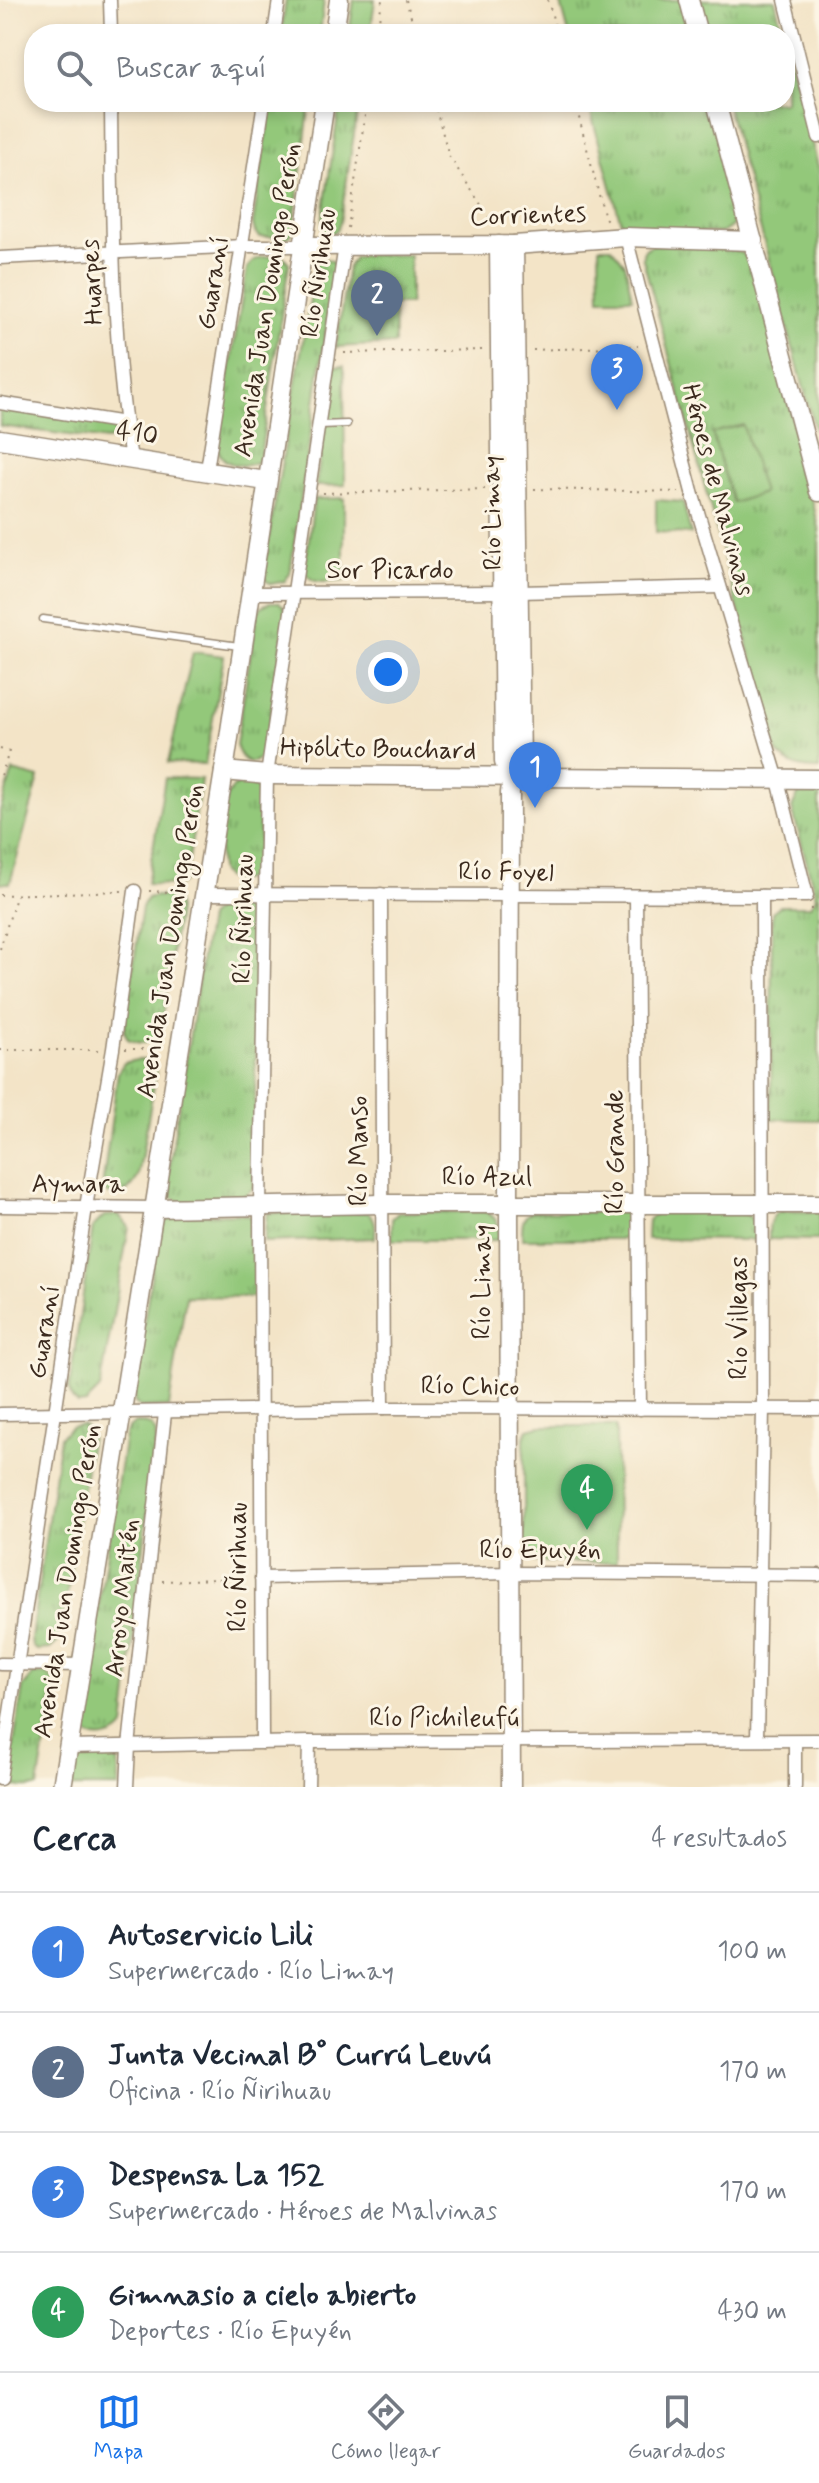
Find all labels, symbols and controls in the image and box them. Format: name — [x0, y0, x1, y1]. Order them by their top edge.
search box — [24, 24, 795, 112]
icon: search — [52, 46, 96, 90]
text: Buscar aquí — [116, 49, 267, 88]
street label: Avenida Juan Domingo Perón — [226, 140, 312, 460]
street label: Corrientes — [469, 197, 587, 235]
street label: Río Ñirihuau — [293, 206, 345, 340]
street label: Guaraní — [190, 234, 238, 332]
street label: Huarpes — [74, 238, 112, 326]
pin: 2 — [351, 270, 403, 336]
pin: 3 — [591, 344, 643, 410]
street label: Héroes de Malvinas — [672, 380, 762, 600]
street label: 410 — [114, 414, 160, 454]
street label: Río Limay — [475, 455, 511, 571]
street label: Sor Picardo — [326, 554, 454, 588]
your location — [368, 652, 408, 692]
street label: Hipólito Bouchard — [279, 731, 477, 769]
pin: 1 — [509, 742, 561, 808]
street label: Avenida Juan Domingo Perón — [129, 781, 215, 1101]
street label: Río Ñirihuau — [226, 854, 262, 984]
street label: Río Foyel — [458, 855, 554, 891]
street label: Río Grande — [599, 1090, 633, 1214]
street label: Río Manso — [343, 1096, 377, 1206]
street label: Río Azul — [442, 1161, 532, 1195]
street label: Aymara — [31, 1168, 125, 1202]
street label: Río Limay — [466, 1225, 500, 1339]
street label: Río Villegas — [723, 1256, 757, 1380]
street label: Guaraní — [21, 1283, 69, 1381]
street label: Río Chico — [420, 1369, 520, 1405]
street label: Avenida Juan Domingo Perón — [26, 1421, 112, 1741]
pin: 4 — [561, 1464, 613, 1530]
street label: Río Ñirihuau — [222, 1502, 256, 1632]
street label: Arroyo Maitén — [98, 1517, 148, 1679]
street label: Río Epuyén — [479, 1534, 601, 1568]
street label: Río Pichileufú — [369, 1702, 519, 1736]
text: Cerca — [32, 1817, 117, 1862]
text: 4 resultados — [651, 1822, 787, 1856]
text: Autoservicio Lili — [108, 1916, 313, 1955]
text: 1 — [52, 1935, 64, 1969]
text: 100 m — [717, 1935, 787, 1969]
text: Supermercado · Río Limay — [108, 1955, 394, 1989]
text: Junta Vecinal B° Currú Leuvú — [108, 2036, 491, 2075]
text: 2 — [52, 2055, 64, 2089]
text: 170 m — [719, 2055, 787, 2089]
text: Oficina · Río Ñirihuau — [108, 2075, 331, 2109]
text: Despensa La 152 — [108, 2156, 324, 2195]
text: 3 — [52, 2175, 64, 2209]
text: 170 m — [719, 2175, 787, 2209]
text: Supermercado · Héroes de Malvinas — [108, 2195, 497, 2229]
text: Gimnasio a cielo abierto — [108, 2276, 416, 2315]
text: 4 — [50, 2295, 66, 2329]
text: 430 m — [718, 2295, 787, 2329]
text: Deportes · Río Epuyén — [108, 2315, 352, 2349]
tab: Mapa — [93, 2390, 144, 2466]
tab: Cómo llegar — [331, 2390, 441, 2466]
tab: Guardados — [628, 2390, 725, 2466]

